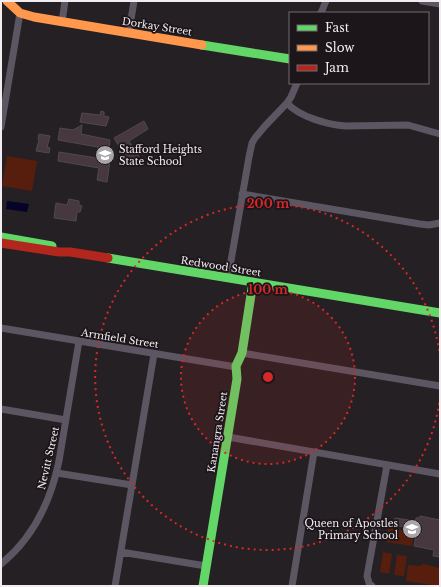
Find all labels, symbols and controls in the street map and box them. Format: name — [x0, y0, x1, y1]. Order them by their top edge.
legend — [289, 12, 429, 84]
street label: Dorkay Street — [121, 15, 193, 38]
text: Fast — [325, 20, 350, 35]
text: Slow — [325, 40, 355, 55]
text: Jam — [323, 60, 349, 75]
place label: Stafford Heights State School — [119, 143, 203, 168]
school or university icon: Stafford Heights State School — [94, 144, 116, 166]
text: 200 m — [247, 196, 290, 211]
street label: Redwood Street — [180, 254, 262, 279]
text: 100 m — [248, 282, 289, 297]
street label: Armfield Street — [79, 326, 160, 351]
centre of rings — [261, 370, 275, 384]
street label: Kanangra Street — [205, 390, 230, 473]
street label: Nevitt Street — [35, 425, 62, 491]
place label: Queen of Apostles Primary School — [305, 517, 398, 542]
school or university icon: Queen of Apostles Primary School — [401, 518, 423, 540]

